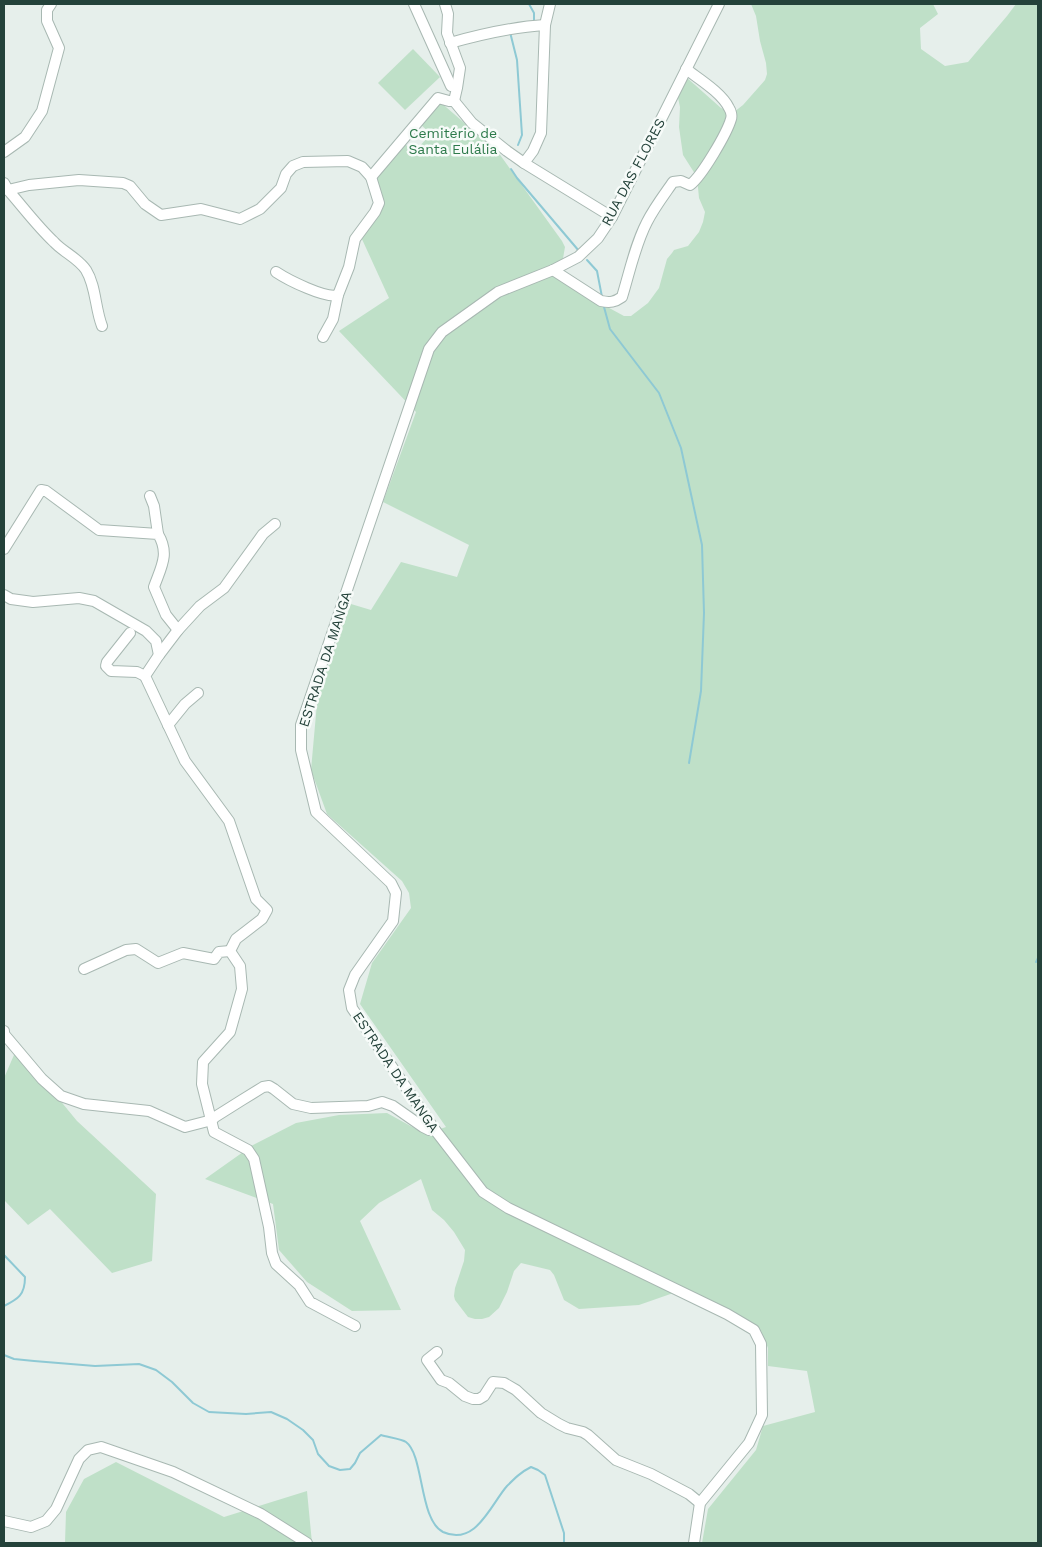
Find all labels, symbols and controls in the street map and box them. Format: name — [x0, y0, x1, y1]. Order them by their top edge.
street label: RUA DAS FLORES — [598, 116, 668, 228]
park label: Cemitério de Santa Eulália — [408, 125, 498, 157]
street label: ESTRADA DA MANGA — [295, 589, 355, 729]
street label: ESTRADA DA MANGA — [350, 1009, 442, 1135]

